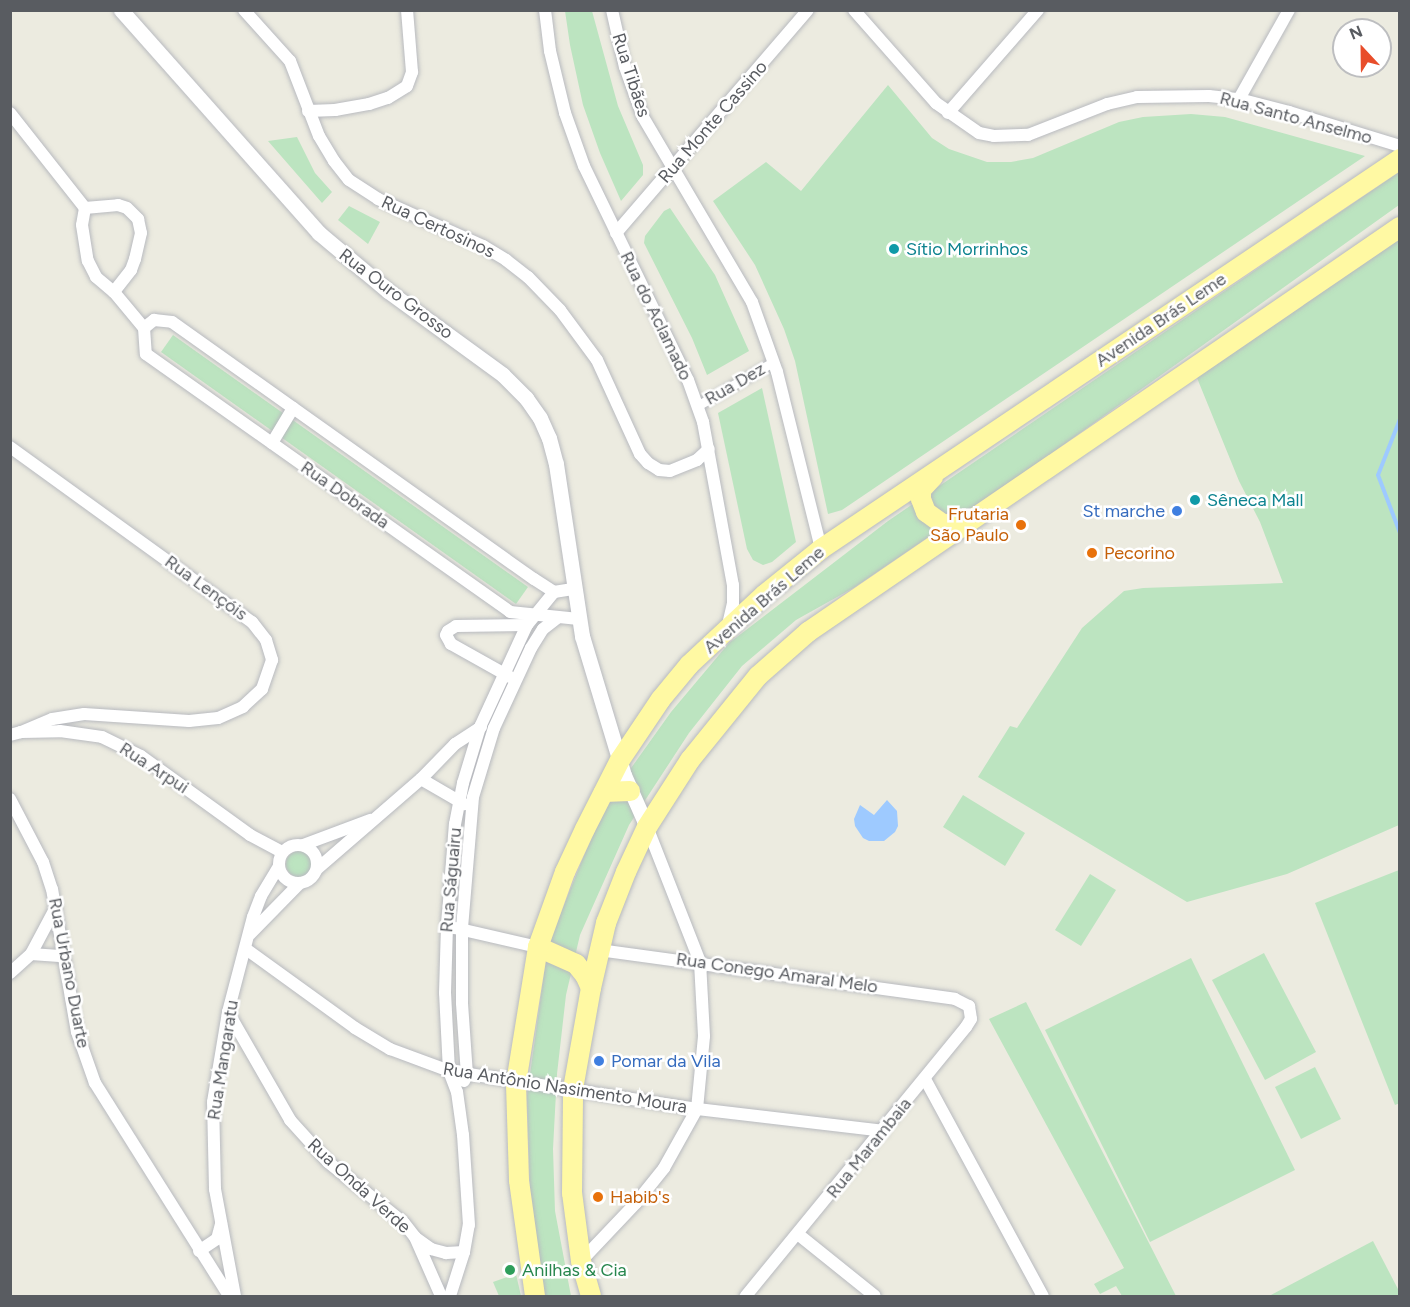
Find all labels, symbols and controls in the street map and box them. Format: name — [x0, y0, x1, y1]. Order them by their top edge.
north arrow — [1332, 18, 1392, 78]
text: N — [1347, 22, 1365, 44]
street label: Rua Tibães — [607, 30, 655, 120]
street label: Rua Monte Cassino — [654, 56, 772, 188]
street label: Rua Santo Anselmo — [1217, 87, 1375, 149]
street label: Rua Certosinos — [378, 191, 498, 263]
place label: Sítio Morrinhos — [906, 238, 1028, 260]
marker: Sítio Morrinhos — [887, 242, 901, 256]
street label: Rua Ouro Grosso — [335, 244, 457, 344]
street label: Rua do Aclamado — [615, 248, 697, 384]
street label: Avenida Brás Leme — [1092, 268, 1230, 372]
street label: Rua Dez — [701, 358, 769, 410]
street label: Rua Dobrada — [296, 457, 394, 533]
place label: Sêneca Mall — [1207, 489, 1303, 511]
marker: Sêneca Mall — [1188, 493, 1202, 507]
place label: St marche — [1083, 500, 1165, 522]
place label: Frutaria São Paulo — [930, 504, 1009, 546]
marker: St marche — [1170, 504, 1184, 518]
marker: Frutaria São Paulo — [1014, 518, 1028, 532]
street label: Avenida Brás Leme — [699, 542, 829, 658]
place label: Pecorino — [1104, 542, 1175, 564]
marker: Pecorino — [1085, 546, 1099, 560]
street label: Rua Lençóis — [160, 551, 252, 625]
street label: Rua Arpui — [115, 738, 193, 798]
street label: Rua Ságuairu — [436, 827, 466, 933]
street label: Rua Urbano Duarte — [44, 896, 94, 1050]
street label: Rua Conego Amaral Melo — [675, 948, 879, 998]
street label: Rua Mangaratu — [203, 998, 243, 1122]
place label: Pomar da Vila — [611, 1050, 721, 1072]
marker: Pomar da Vila — [592, 1054, 606, 1068]
street label: Rua Antônio Nasimento Moura — [441, 1058, 689, 1118]
street label: Rua Marambaia — [822, 1093, 916, 1203]
street label: Rua Onda Verde — [303, 1134, 415, 1238]
place label: Habib's — [610, 1186, 670, 1208]
marker: Habib's — [591, 1190, 605, 1204]
place label: Anilhas & Cia — [522, 1259, 627, 1281]
marker: Anilhas & Cia — [503, 1263, 517, 1277]

